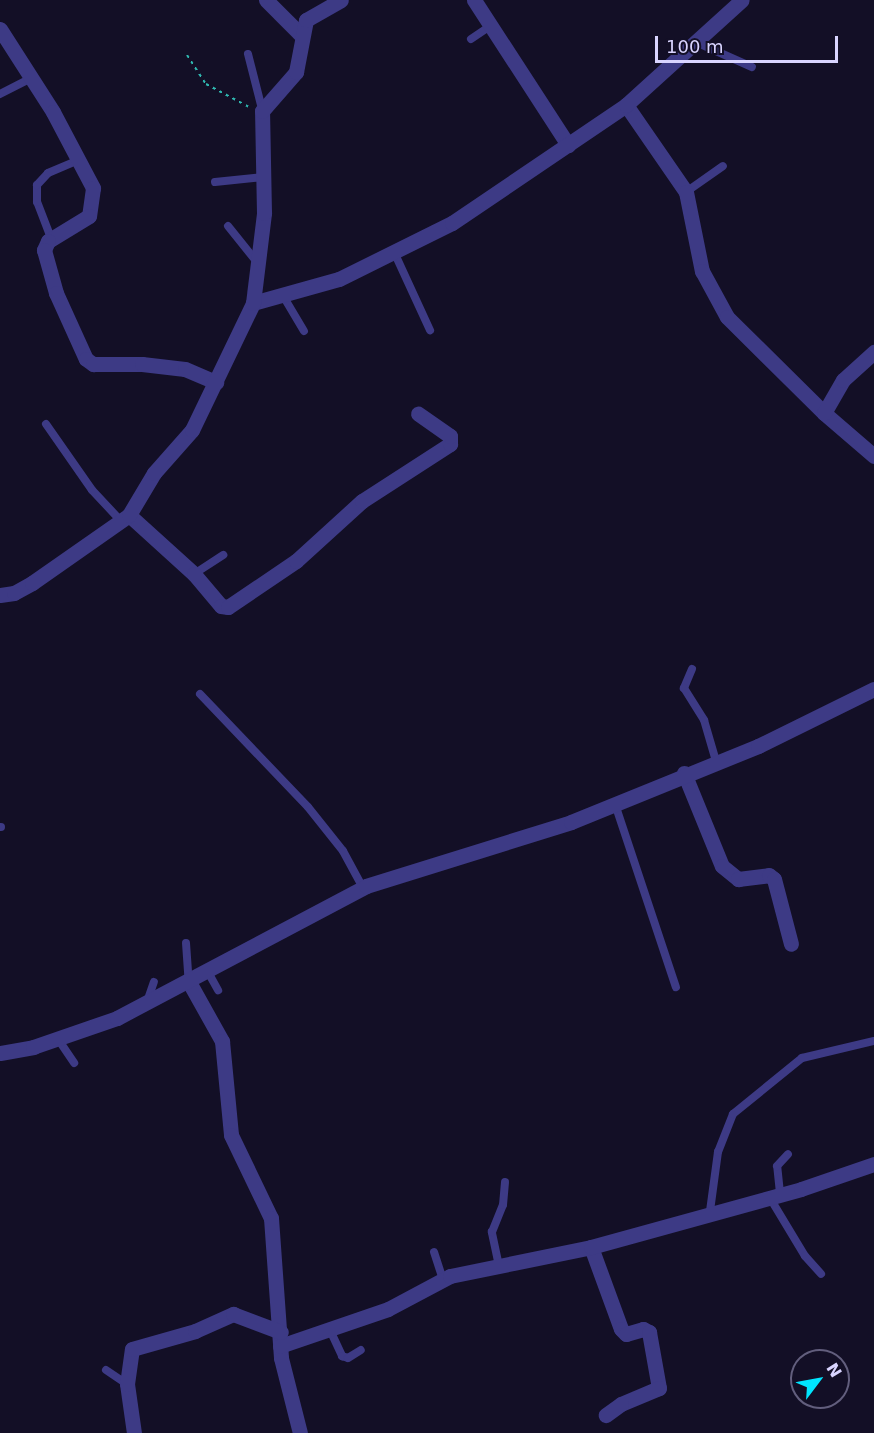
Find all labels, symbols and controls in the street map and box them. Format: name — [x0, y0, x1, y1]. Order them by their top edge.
scale bar — [658, 24, 841, 62]
text: 100 m — [666, 36, 724, 57]
north arrow — [790, 1349, 850, 1409]
text: N — [822, 1360, 846, 1381]

